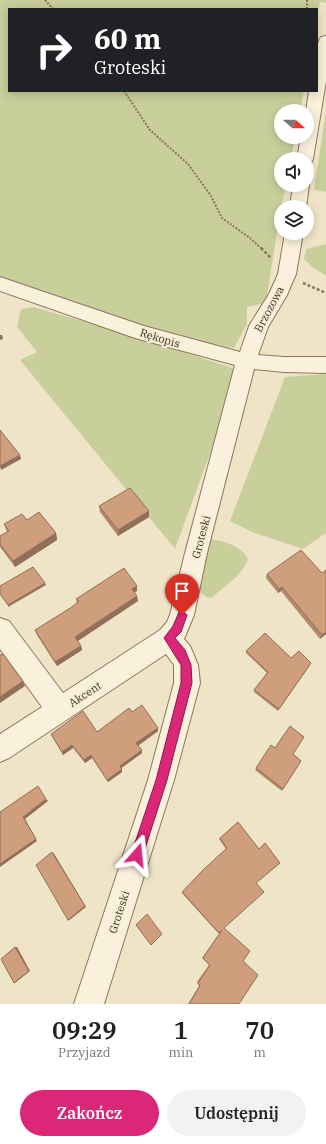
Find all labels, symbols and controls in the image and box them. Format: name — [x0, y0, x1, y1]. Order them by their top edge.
text: 60 m — [94, 20, 161, 57]
icon: right — [28, 24, 80, 76]
text: Groteski — [94, 56, 166, 79]
north arrow — [274, 104, 314, 144]
map controls — [274, 104, 314, 240]
button: sound — [274, 152, 314, 192]
button: layers — [274, 200, 314, 240]
street label: Brzozowa — [251, 284, 287, 334]
street label: Rękopis — [138, 325, 182, 351]
street label: Groteski — [189, 513, 214, 560]
pin — [165, 574, 199, 615]
icon: arrive — [171, 580, 193, 602]
street label: Akcent — [66, 678, 104, 710]
position arrow — [116, 834, 158, 876]
street label: Groteski — [106, 888, 133, 935]
text: 09:29 — [52, 1014, 117, 1046]
text: 1 — [174, 1014, 188, 1046]
text: 70 — [245, 1014, 274, 1046]
text: Przyjazd — [58, 1044, 111, 1061]
text: min — [169, 1044, 193, 1061]
text: m — [253, 1044, 266, 1061]
button: Zakończ — [20, 1090, 159, 1136]
button: Udostępnij — [167, 1090, 306, 1136]

